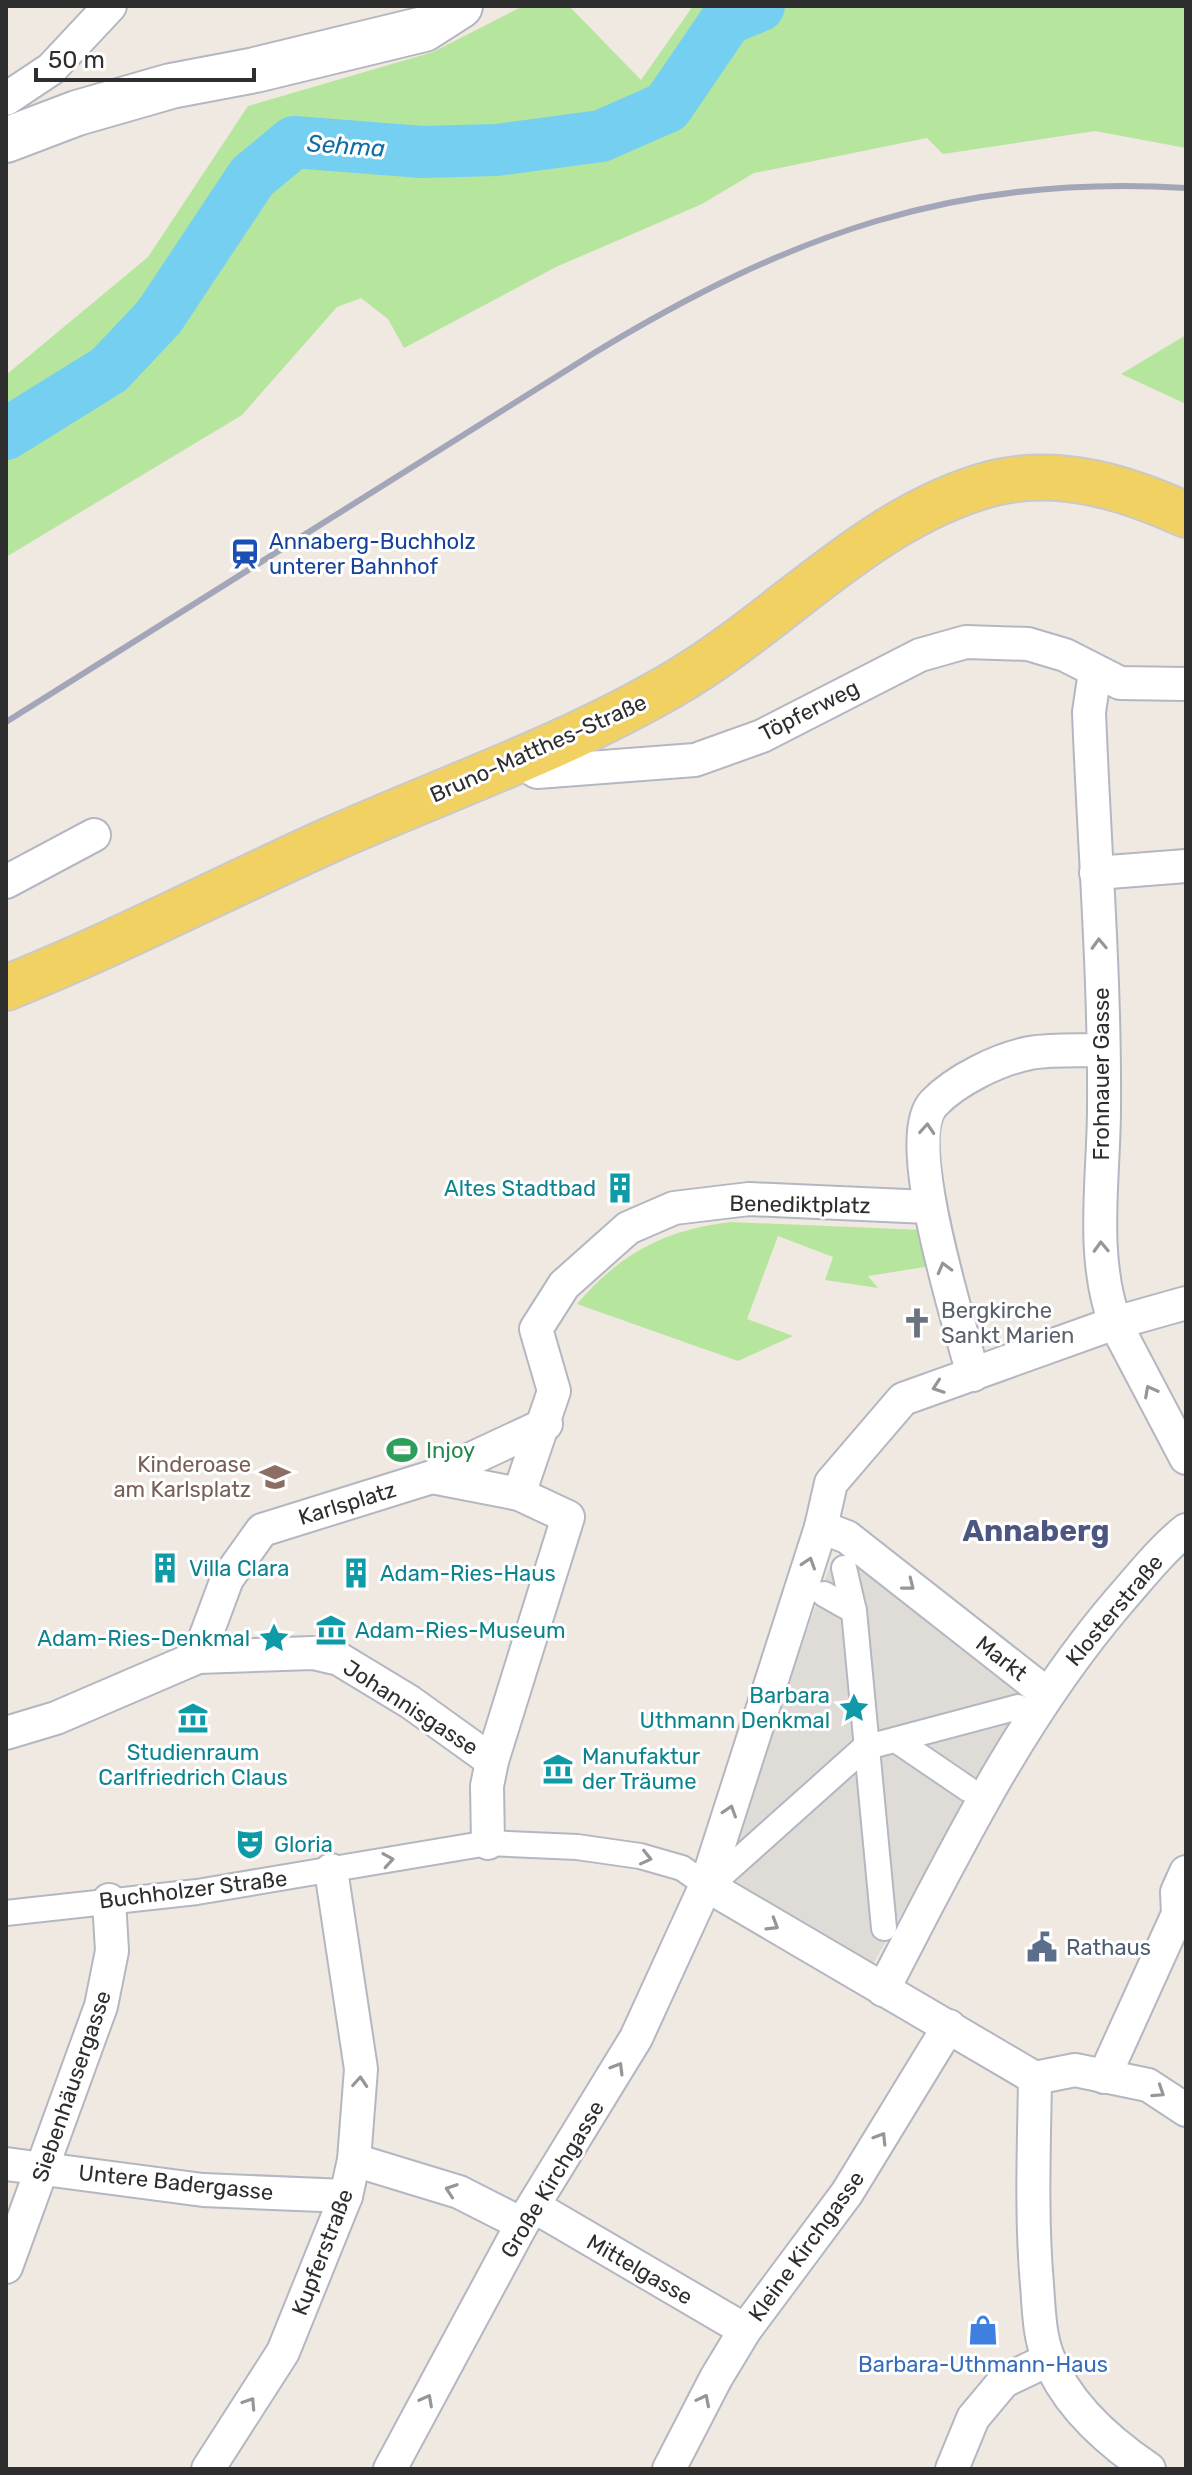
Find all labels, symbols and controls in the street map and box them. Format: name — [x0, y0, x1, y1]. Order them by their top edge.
scale bar — [36, 32, 254, 82]
text: 50 m — [48, 46, 105, 74]
water label: Sehma — [306, 129, 386, 163]
place label: Annaberg-Buchholz unterer Bahnhof — [269, 528, 476, 580]
station icon: Annaberg-Buchholz unterer Bahnhof — [228, 537, 262, 571]
street label: Töpferweg — [755, 674, 863, 747]
street label: Bruno-Matthes-Straße — [426, 688, 651, 808]
one-way arrow — [1090, 937, 1107, 950]
street label: Frohnauer Gasse — [1088, 988, 1115, 1160]
one-way arrow — [918, 1122, 935, 1135]
building icon: Altes Stadtbad — [603, 1171, 637, 1205]
place label: Altes Stadtbad — [444, 1175, 596, 1202]
street label: Benediktplatz — [729, 1190, 871, 1219]
one-way arrow — [1092, 1240, 1110, 1253]
one-way arrow — [936, 1262, 953, 1276]
place label: Bergkirche Sankt Marien — [941, 1297, 1074, 1349]
church icon: Bergkirche Sankt Marien — [900, 1306, 934, 1340]
one-way arrow — [932, 1377, 946, 1393]
one-way arrow — [1145, 1384, 1160, 1399]
sports icon: Injoy — [385, 1433, 419, 1467]
place label: Injoy — [426, 1437, 475, 1464]
place label: Kinderoase am Karlsplatz — [113, 1451, 251, 1503]
school or university icon: Kinderoase am Karlsplatz — [258, 1460, 292, 1494]
street label: Karlsplatz — [295, 1476, 399, 1531]
district label: Annaberg — [962, 1513, 1110, 1549]
street label: Klosterstraße — [1060, 1549, 1169, 1672]
building icon: Villa Clara — [148, 1551, 182, 1585]
place label: Villa Clara — [189, 1555, 289, 1582]
building icon: Adam-Ries-Haus — [339, 1556, 373, 1590]
one-way arrow — [800, 1557, 816, 1571]
place label: Adam-Ries-Haus — [380, 1560, 556, 1587]
one-way arrow — [900, 1575, 915, 1589]
museum icon: Adam-Ries-Museum — [314, 1613, 348, 1647]
place label: Adam-Ries-Museum — [355, 1617, 565, 1644]
place icon: Adam-Ries-Denkmal — [257, 1621, 291, 1655]
place label: Adam-Ries-Denkmal — [37, 1625, 250, 1652]
street label: Markt — [971, 1630, 1033, 1687]
street label: Johannisgasse — [338, 1654, 483, 1761]
place label: Barbara Uthmann Denkmal — [640, 1682, 830, 1734]
place icon: Barbara Uthmann Denkmal — [837, 1691, 871, 1725]
museum icon: Studienraum Carlfriedrich Claus — [176, 1701, 210, 1735]
place label: Studienraum Carlfriedrich Claus — [98, 1739, 288, 1791]
place label: Manufaktur der Träume — [582, 1743, 701, 1795]
museum icon: Manufaktur der Träume — [541, 1752, 575, 1786]
one-way arrow — [720, 1805, 736, 1819]
theatre icon: Gloria — [233, 1827, 267, 1861]
place label: Gloria — [274, 1831, 333, 1858]
one-way arrow — [638, 1849, 652, 1866]
one-way arrow — [381, 1852, 395, 1869]
street label: Buchholzer Straße — [97, 1865, 289, 1914]
one-way arrow — [764, 1915, 779, 1931]
public building icon: Rathaus — [1025, 1930, 1059, 1964]
place label: Rathaus — [1066, 1934, 1151, 1961]
street label: Siebenhäusergasse — [26, 1987, 117, 2185]
one-way arrow — [608, 2062, 624, 2077]
one-way arrow — [351, 2075, 368, 2088]
one-way arrow — [1150, 2083, 1165, 2098]
street label: Große Kirchgasse — [495, 2096, 610, 2263]
one-way arrow — [872, 2132, 887, 2147]
street label: Untere Badergasse — [77, 2159, 275, 2206]
street label: Kleine Kirchgasse — [743, 2166, 870, 2327]
one-way arrow — [445, 2184, 459, 2200]
street label: Kupferstraße — [286, 2185, 359, 2319]
street label: Mittelgasse — [582, 2228, 697, 2311]
shop icon: Barbara-Uthmann-Haus — [966, 2313, 1000, 2347]
place label: Barbara-Uthmann-Haus — [858, 2351, 1108, 2378]
one-way arrow — [695, 2393, 710, 2408]
one-way arrow — [418, 2394, 433, 2409]
one-way arrow — [240, 2398, 255, 2412]

